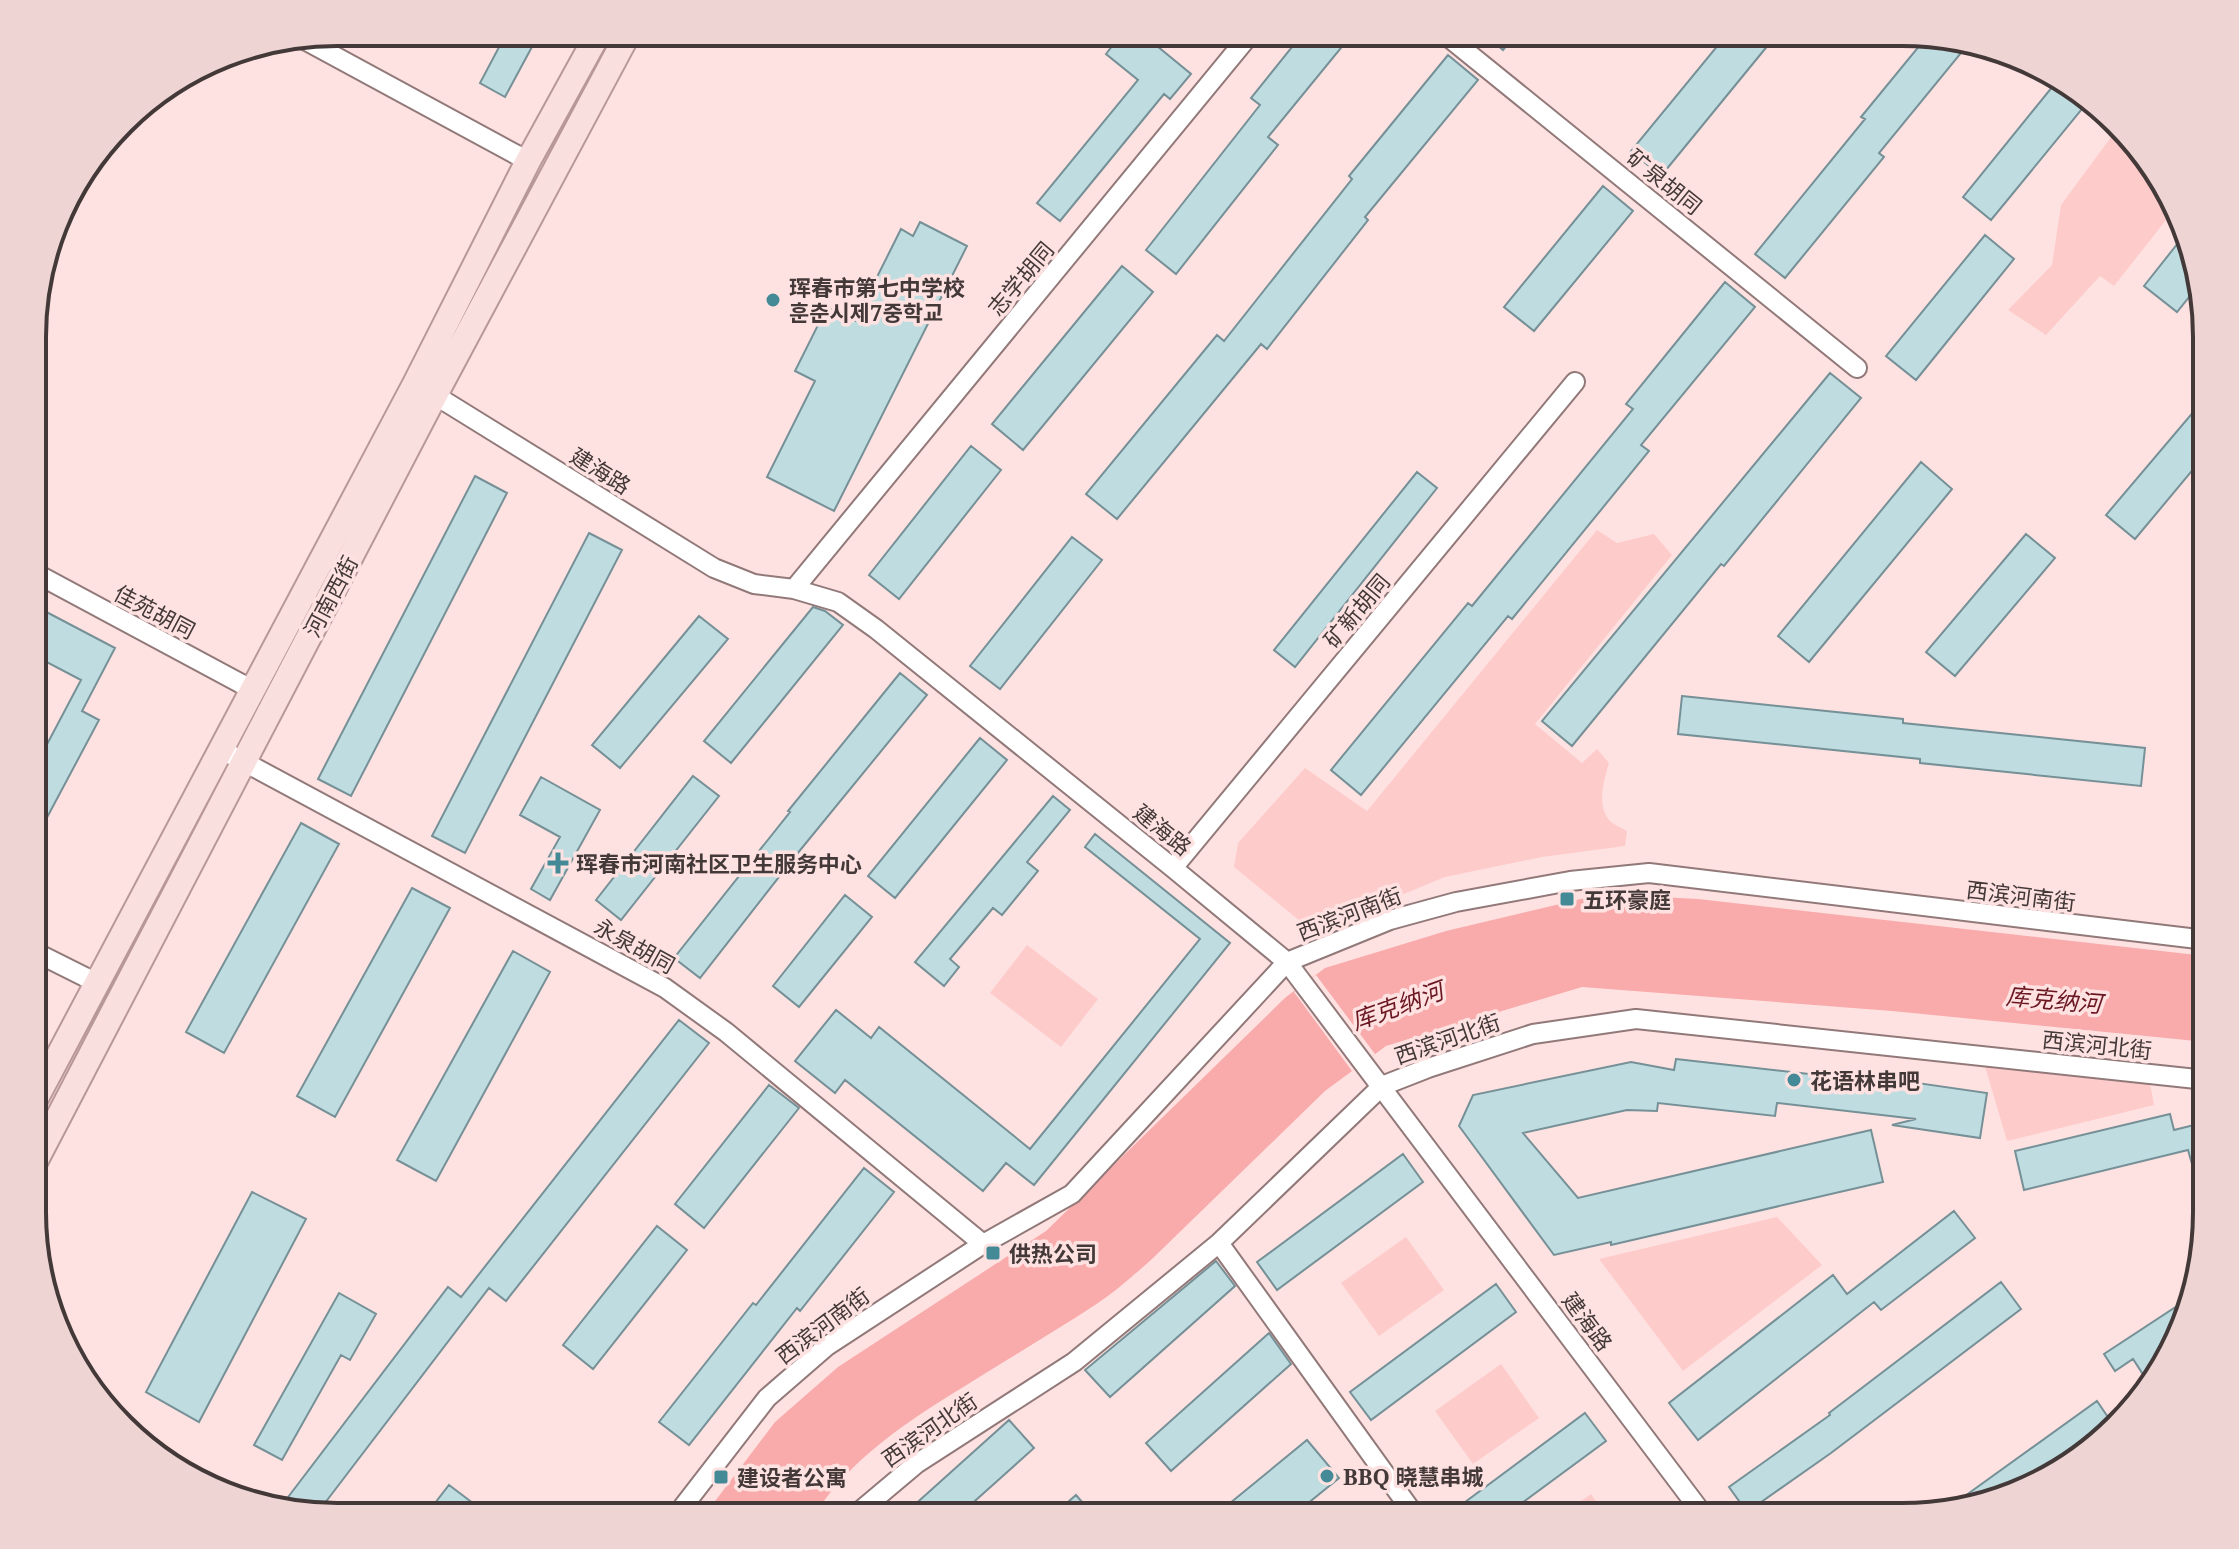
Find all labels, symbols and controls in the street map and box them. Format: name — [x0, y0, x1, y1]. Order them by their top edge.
street label: 矿泉胡同 — [1621, 142, 1709, 220]
street label: 志学胡同 — [980, 235, 1060, 321]
place label: 珲春市第七中学校 훈춘시제7중학교 — [789, 272, 965, 327]
marker: 珲春市第七中学校 훈춘시제7중학교 — [764, 291, 782, 309]
street label: 建海路 — [565, 440, 637, 500]
street label: 河南西街 — [296, 550, 364, 642]
street label: 矿新胡同 — [1316, 567, 1396, 653]
street label: 佳苑胡同 — [109, 577, 201, 645]
street label: 建海路 — [1128, 797, 1198, 861]
place label: 珲春市河南社区卫生服务中心 — [576, 848, 862, 878]
marker: 珲春市河南社区卫生服务中心 — [547, 852, 569, 874]
street label: 西滨河南街 — [1965, 873, 2077, 917]
street label: 西滨河南街 — [1292, 879, 1406, 947]
place label: 五环豪庭 — [1583, 884, 1671, 914]
marker: 五环豪庭 — [1558, 890, 1576, 908]
street label: 永泉胡同 — [589, 911, 681, 979]
water label: 库克纳河 — [1346, 972, 1452, 1037]
water label: 库克纳河 — [2005, 978, 2107, 1020]
street label: 西滨河北街 — [1390, 1006, 1504, 1070]
street label: 西滨河北街 — [2041, 1023, 2153, 1065]
place label: 花语林串吧 — [1810, 1065, 1920, 1095]
marker: 花语林串吧 — [1785, 1071, 1803, 1089]
place label: 供热公司 — [1009, 1238, 1097, 1268]
marker: 供热公司 — [984, 1244, 1002, 1262]
street label: 西滨河南街 — [769, 1280, 875, 1370]
street label: 建海路 — [1556, 1286, 1620, 1356]
street label: 西滨河北街 — [875, 1385, 983, 1473]
place label: BBQ 晓慧串城 — [1343, 1461, 1484, 1491]
place label: 建设者公寓 — [737, 1462, 847, 1492]
marker: BBQ 晓慧串城 — [1318, 1467, 1336, 1485]
marker: 建设者公寓 — [712, 1468, 730, 1486]

